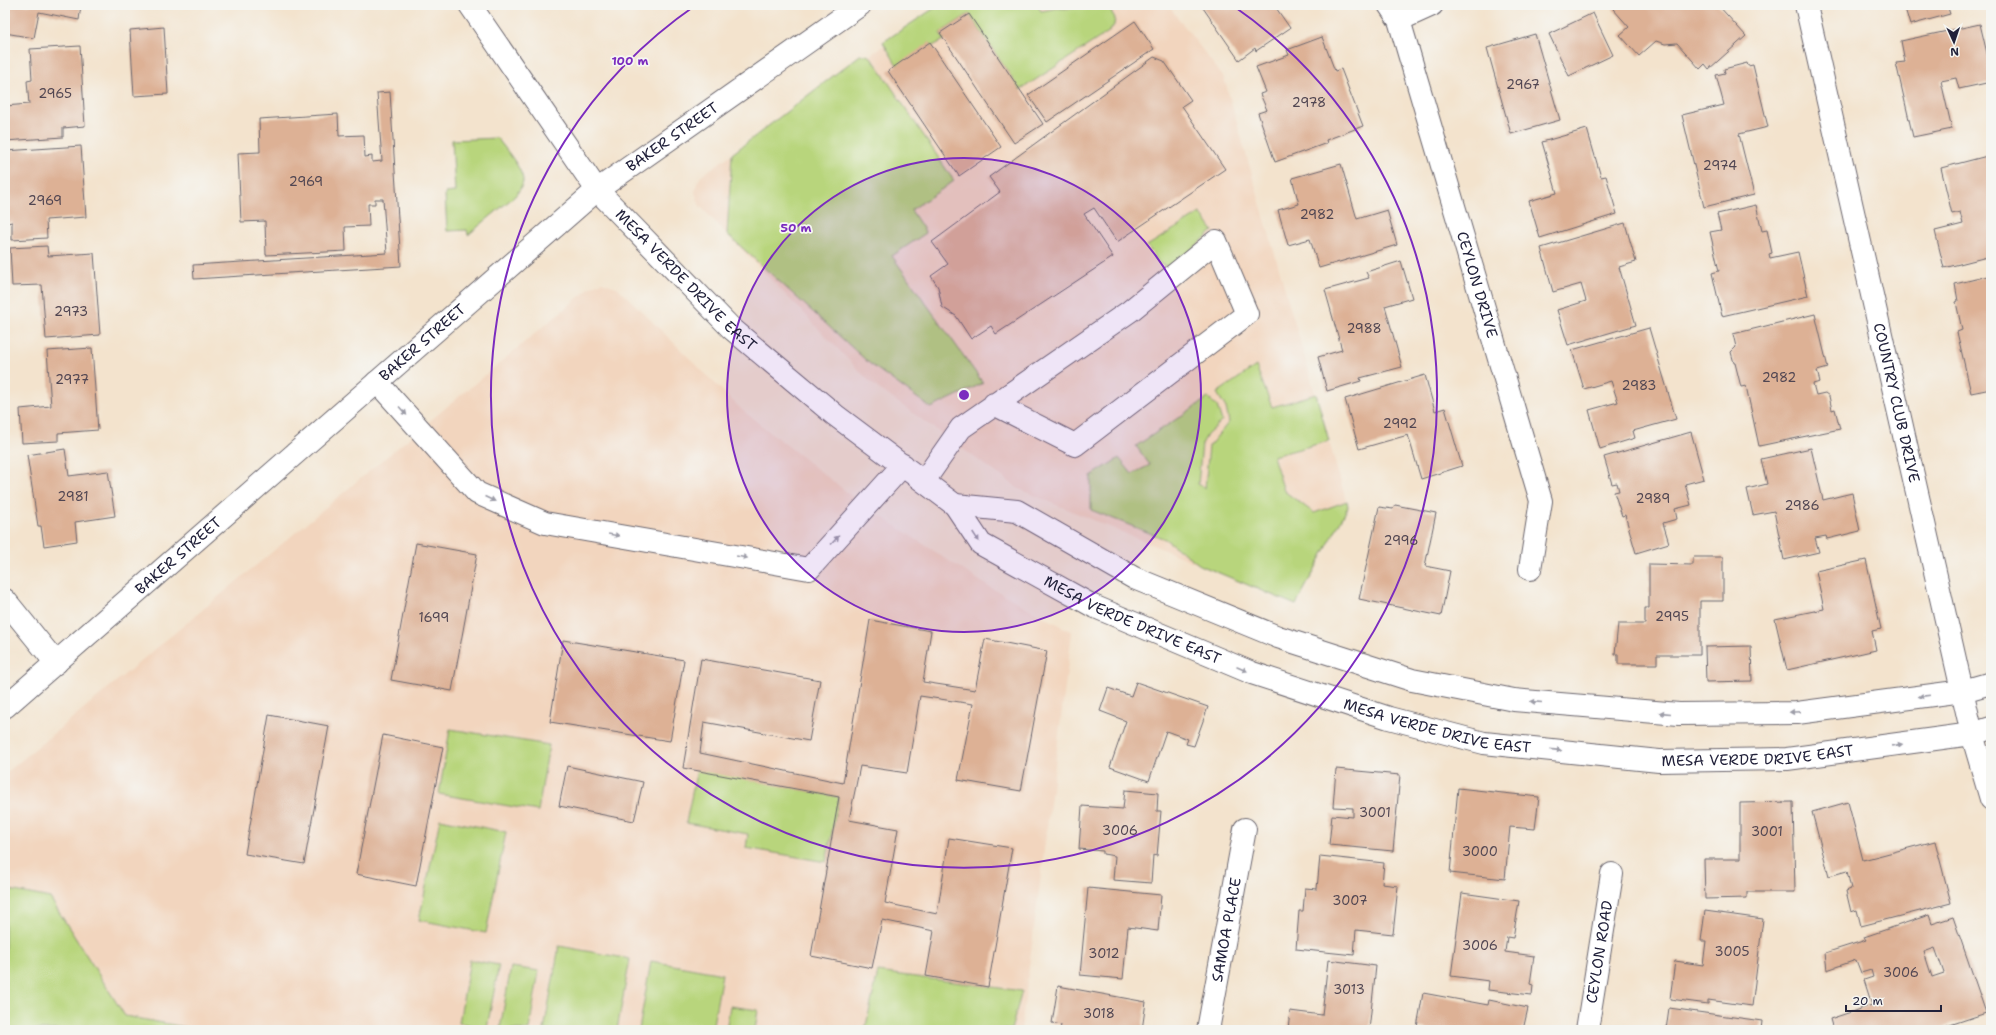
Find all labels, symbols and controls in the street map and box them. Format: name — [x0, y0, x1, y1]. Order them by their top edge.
north arrow — [1934, 22, 1974, 62]
text: N — [1949, 44, 1959, 59]
text: 100 m — [612, 53, 649, 69]
house number: 2967 — [1506, 76, 1540, 93]
house number: 2965 — [38, 85, 72, 102]
house number: 2978 — [1292, 94, 1326, 111]
street label: BAKER STREET — [622, 98, 722, 176]
house number: 2974 — [1703, 157, 1737, 174]
house number: 2969 — [289, 173, 323, 190]
house number: 2969 — [28, 192, 62, 209]
street label: MESA VERDE DRIVE EAST — [611, 205, 761, 355]
house number: 2982 — [1300, 206, 1334, 223]
text: 50 m — [781, 220, 812, 236]
street label: CEYLON DRIVE — [1452, 229, 1502, 340]
street label: BAKER STREET — [375, 299, 470, 386]
house number: 2973 — [54, 303, 88, 320]
house number: 2988 — [1346, 320, 1382, 337]
street label: COUNTRY CLUB DRIVE — [1869, 321, 1924, 485]
house number: 2982 — [1762, 369, 1796, 386]
house number: 2977 — [55, 371, 89, 388]
house number: 2983 — [1622, 377, 1656, 394]
centre of rings — [957, 388, 971, 402]
one-way arrow — [398, 406, 408, 416]
house number: 2992 — [1383, 415, 1417, 432]
house number: 2981 — [57, 488, 89, 505]
house number: 2989 — [1636, 490, 1670, 507]
one-way arrow — [484, 496, 495, 502]
house number: 2986 — [1784, 497, 1820, 514]
street label: BAKER STREET — [131, 512, 226, 599]
one-way arrow — [973, 531, 980, 543]
one-way arrow — [608, 532, 620, 538]
house number: 2996 — [1384, 532, 1418, 549]
one-way arrow — [831, 535, 840, 545]
one-way arrow — [736, 554, 748, 560]
street label: MESA VERDE DRIVE EAST — [1040, 571, 1224, 669]
house number: 2995 — [1655, 608, 1689, 625]
house number: 1699 — [419, 609, 449, 626]
one-way arrow — [1237, 666, 1249, 672]
one-way arrow — [1918, 693, 1930, 699]
street label: MESA VERDE DRIVE EAST — [1341, 694, 1532, 758]
one-way arrow — [1530, 699, 1542, 705]
one-way arrow — [1789, 709, 1801, 716]
one-way arrow — [1659, 710, 1671, 716]
street label: MESA VERDE DRIVE EAST — [1661, 740, 1855, 771]
one-way arrow — [1891, 741, 1903, 748]
one-way arrow — [1550, 747, 1562, 754]
house number: 3001 — [1359, 804, 1391, 821]
house number: 3006 — [1102, 822, 1138, 839]
house number: 3001 — [1751, 823, 1783, 840]
house number: 3000 — [1462, 843, 1498, 860]
street label: SAMOA PLACE — [1207, 876, 1246, 984]
house number: 3007 — [1332, 892, 1368, 909]
street label: CEYLON ROAD — [1581, 899, 1618, 1005]
house number: 3006 — [1462, 937, 1498, 954]
house number: 3005 — [1715, 943, 1749, 960]
house number: 3012 — [1088, 945, 1120, 962]
house number: 3006 — [1883, 964, 1919, 981]
house number: 3013 — [1333, 981, 1365, 998]
scale bar — [1846, 987, 1941, 1013]
text: 20 m — [1852, 993, 1883, 1009]
house number: 3018 — [1083, 1005, 1115, 1022]

